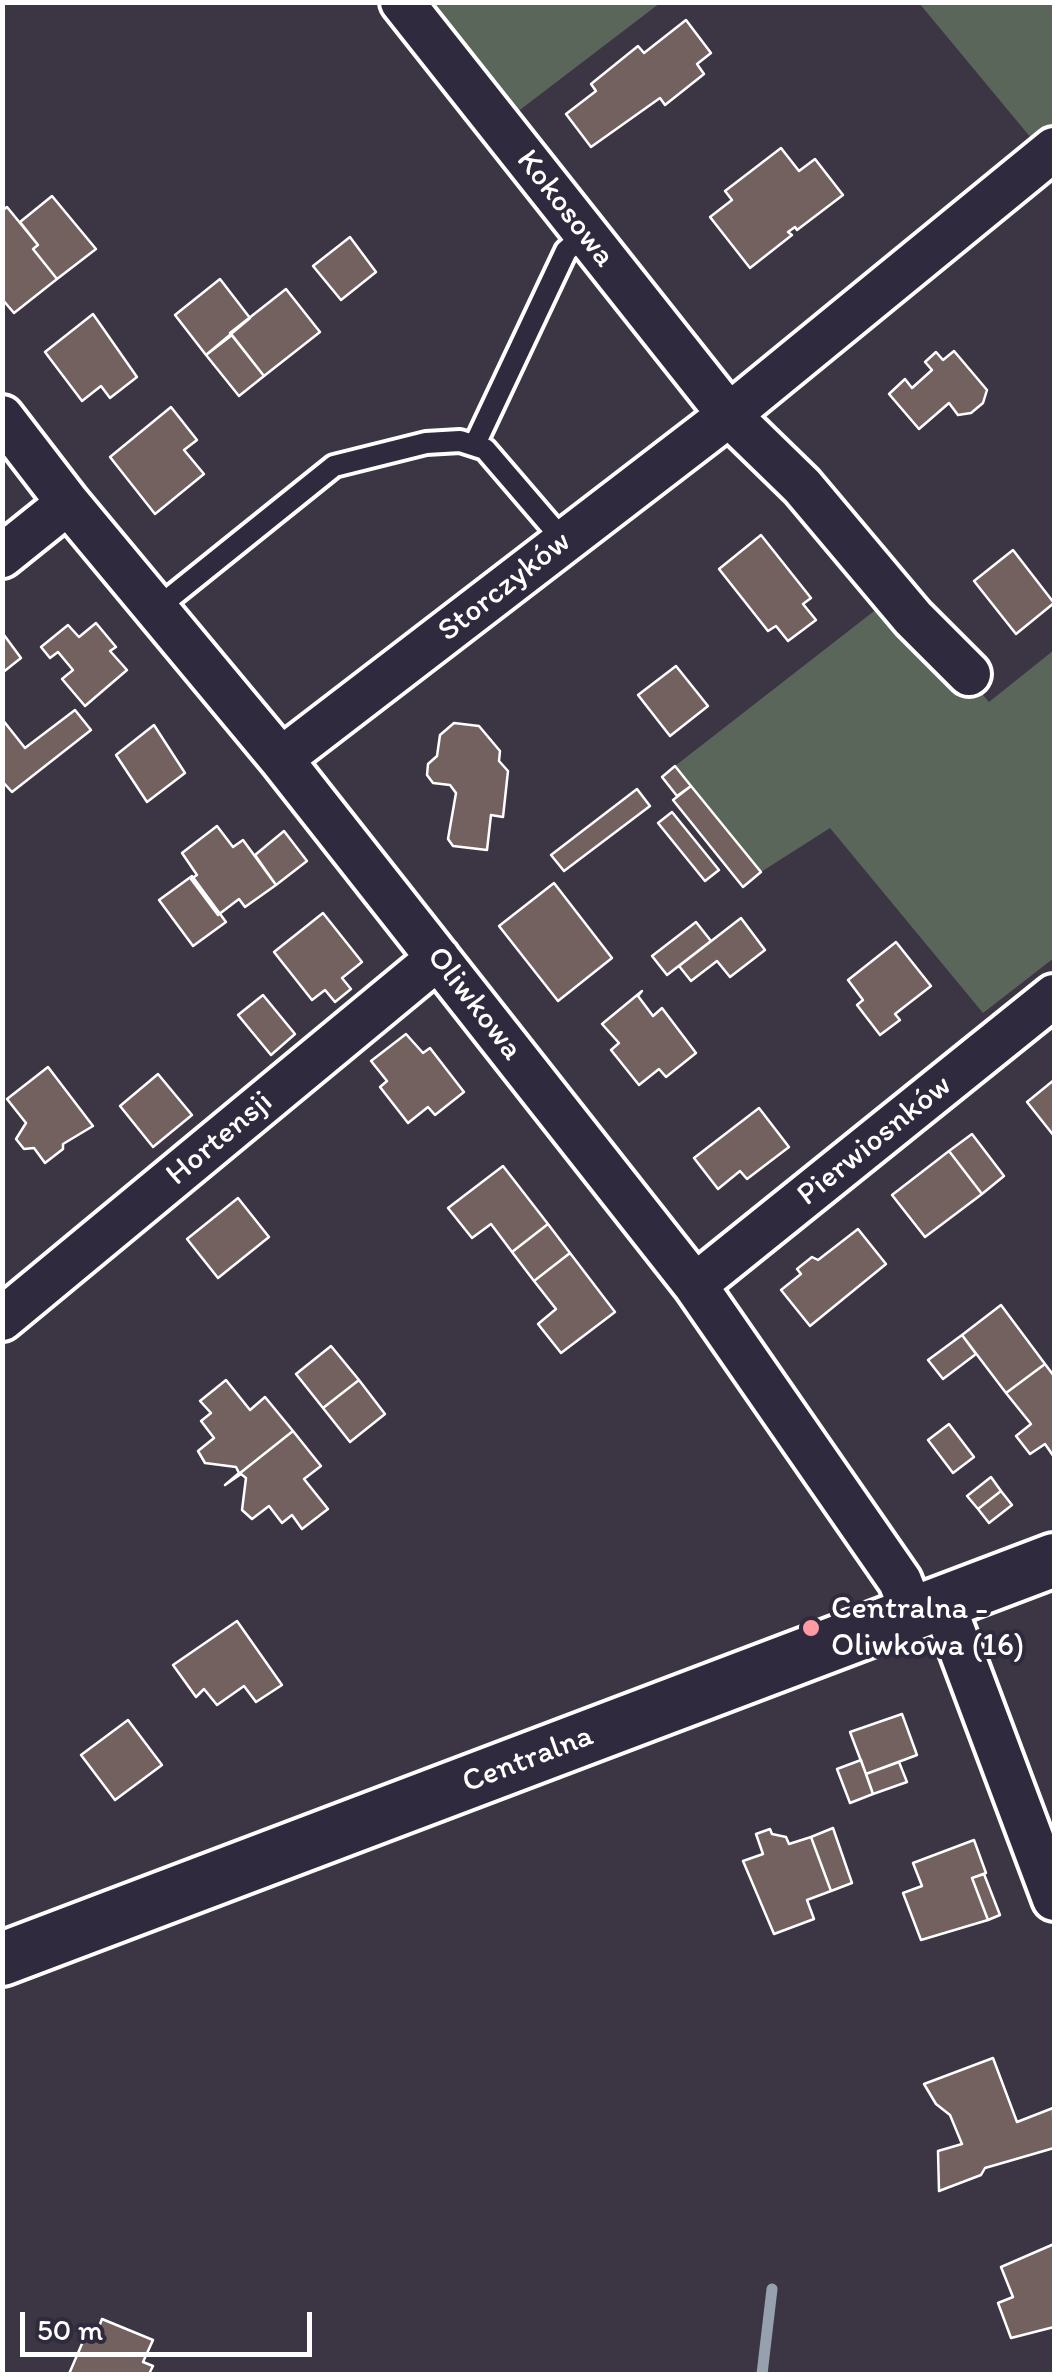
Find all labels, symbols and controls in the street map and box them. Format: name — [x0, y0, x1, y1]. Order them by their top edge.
street label: Kokosowa — [507, 143, 623, 275]
street label: Storczyków — [431, 523, 579, 651]
street label: Oliwkowa — [418, 940, 530, 1068]
street label: Pierwiosnków — [790, 1067, 960, 1215]
street label: Hortensji — [159, 1084, 281, 1194]
place label: Centralna - Oliwkowa (16) — [831, 1591, 1024, 1666]
marker: Centralna - Oliwkowa (16) — [800, 1617, 822, 1639]
street label: Centralna — [457, 1718, 599, 1802]
scale bar — [25, 2292, 318, 2354]
text: 50 m — [37, 2311, 103, 2348]

